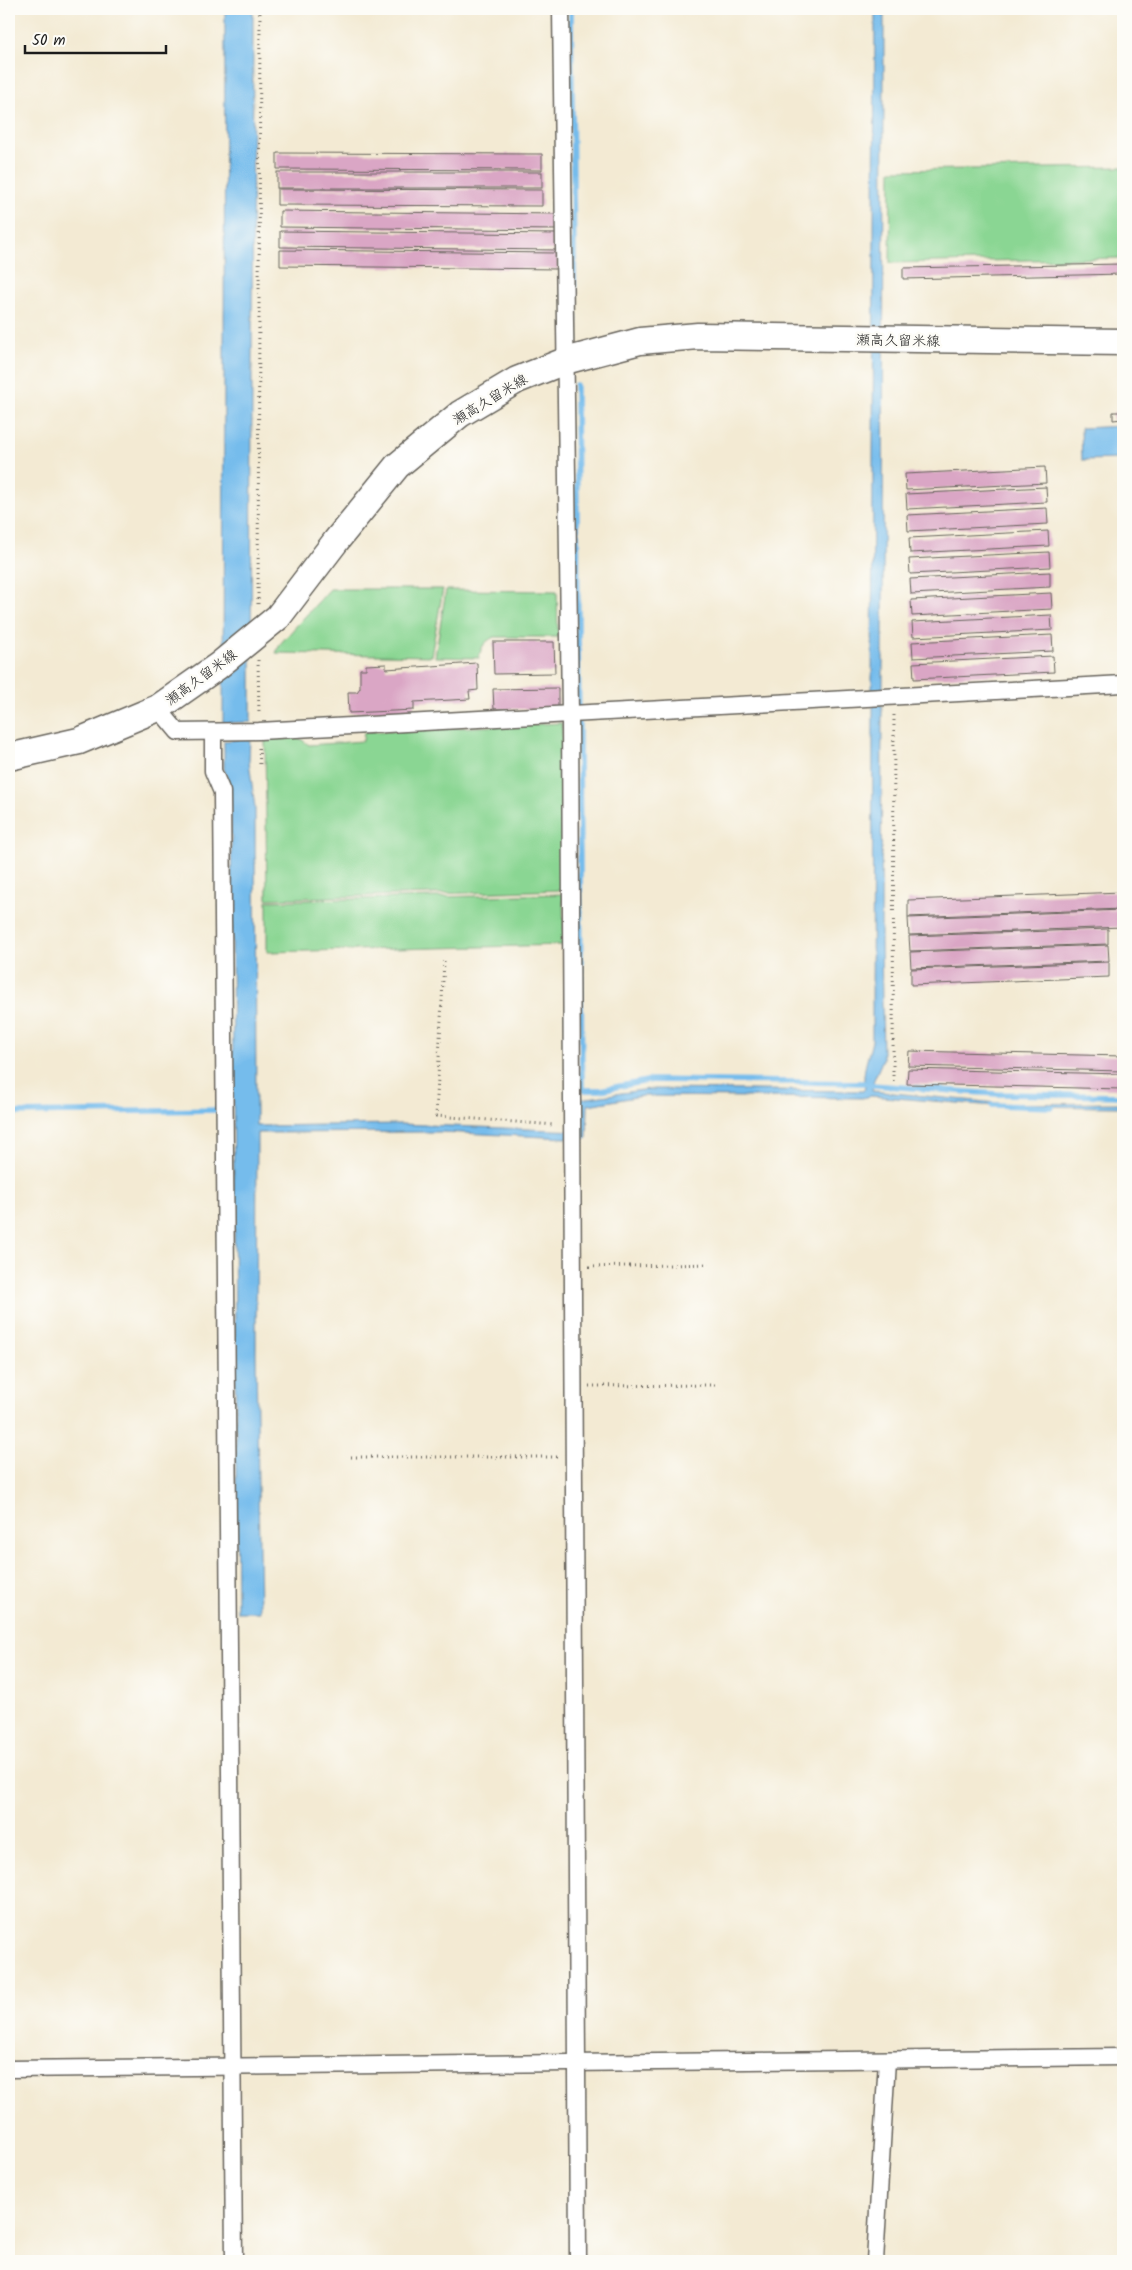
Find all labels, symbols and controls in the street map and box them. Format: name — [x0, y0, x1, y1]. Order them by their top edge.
scale bar — [25, 22, 166, 54]
text: 50 m — [32, 29, 66, 53]
street label: 瀬高久留米線 — [856, 329, 940, 353]
street label: 瀬高久留米線 — [449, 369, 532, 431]
street label: 瀬高久留米線 — [161, 644, 242, 711]

